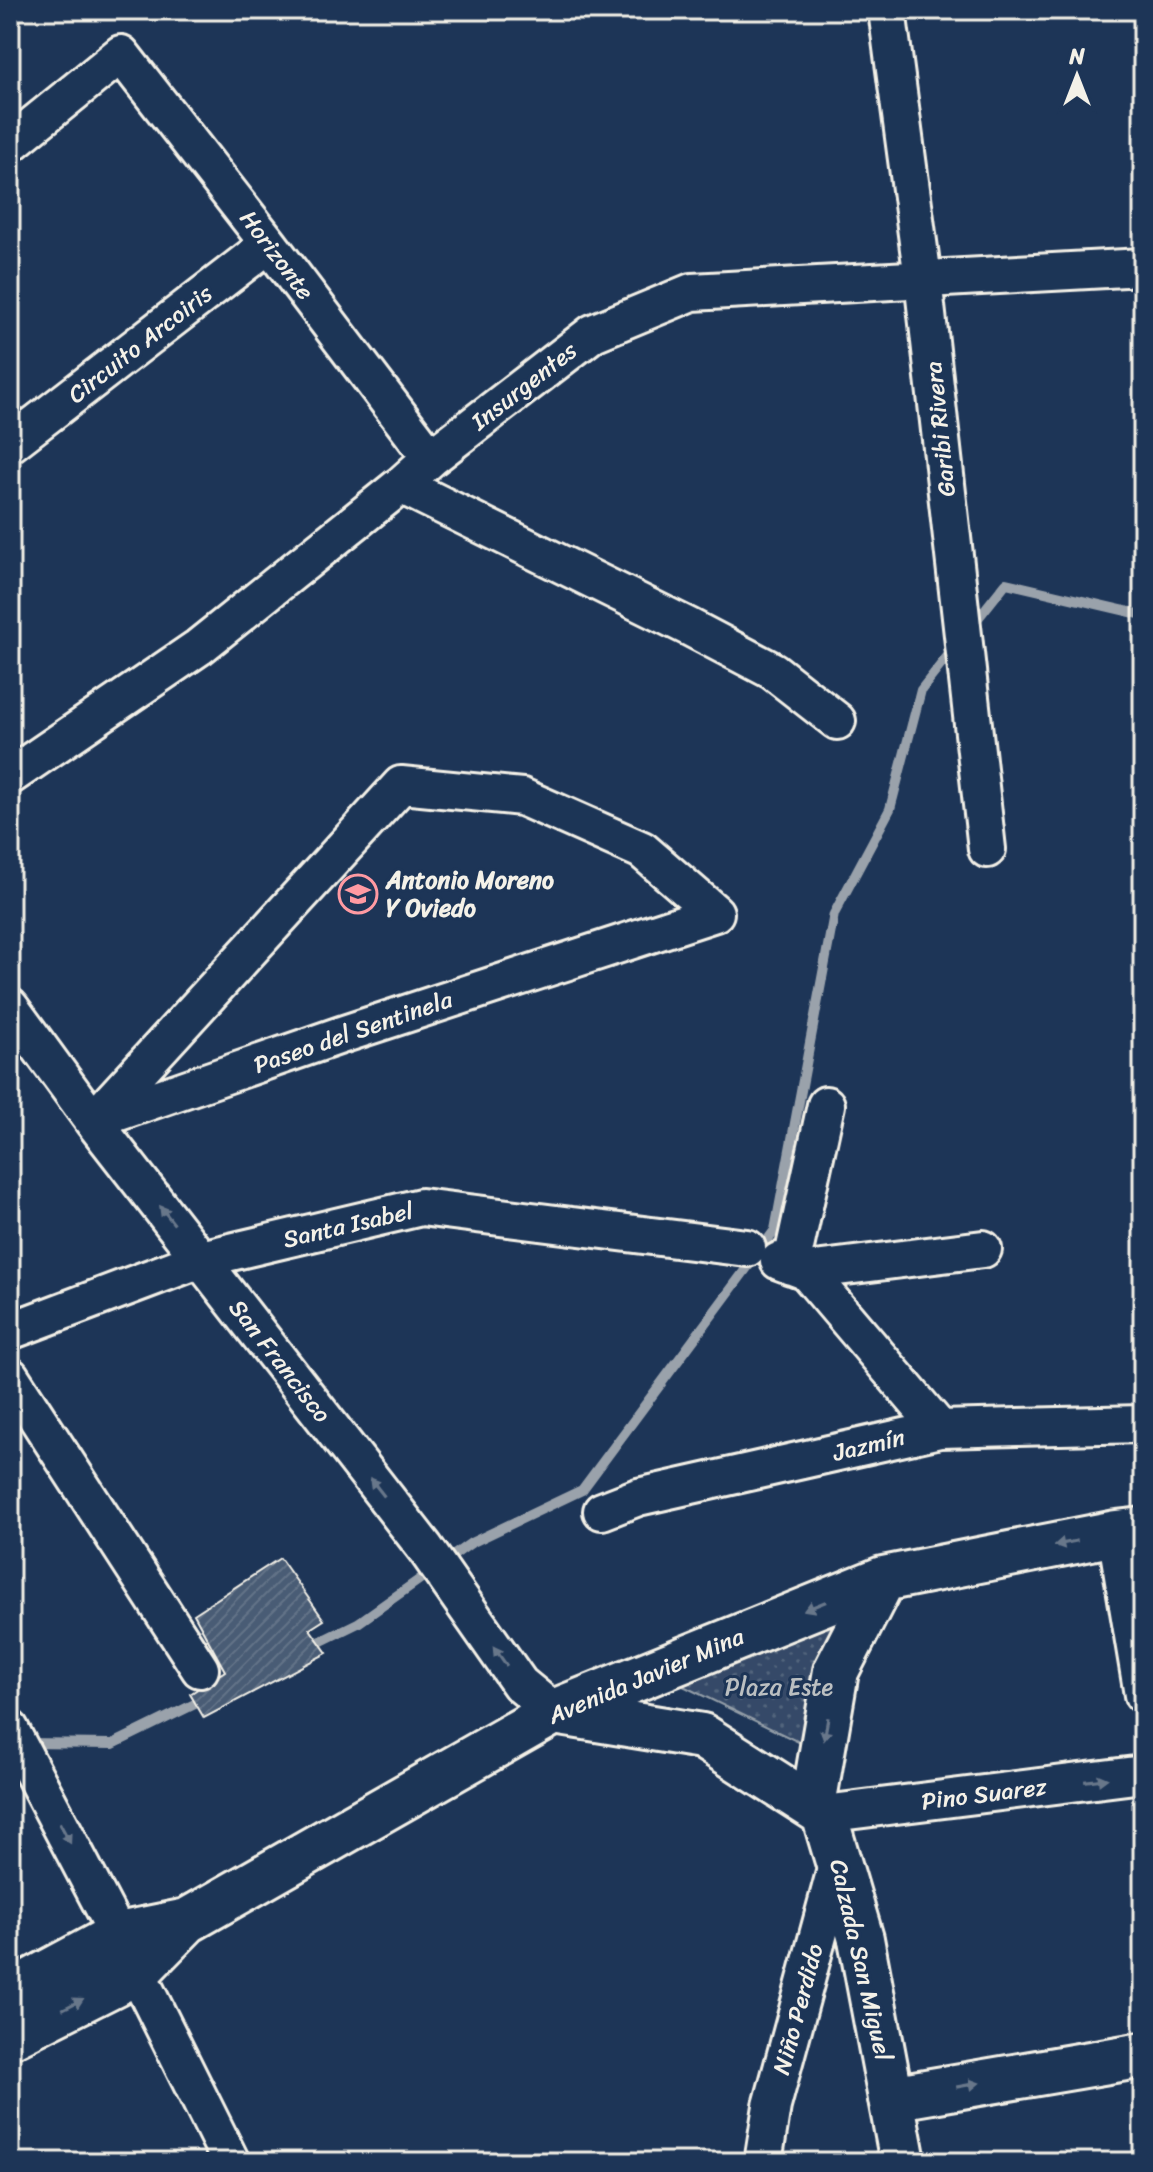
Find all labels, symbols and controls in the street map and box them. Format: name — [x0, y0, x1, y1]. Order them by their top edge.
north arrow — [1037, 36, 1117, 116]
text: N — [1068, 37, 1085, 76]
street label: Horizonte — [229, 201, 325, 309]
street label: Circuito Arcoiris — [58, 273, 223, 414]
street label: Insurgentes — [461, 330, 587, 442]
street label: Garibi Rivera — [912, 359, 968, 499]
place label: Antonio Moreno Y Oviedo — [385, 859, 554, 929]
school or university icon: Antonio Moreno Y Oviedo — [337, 873, 379, 915]
street label: Paseo del Sentinela — [248, 978, 459, 1086]
street label: Santa Isabel — [279, 1189, 418, 1260]
one-way arrow — [159, 1205, 175, 1225]
street label: San Francisco — [218, 1290, 342, 1432]
street label: Jazmín — [828, 1416, 909, 1474]
one-way arrow — [370, 1477, 386, 1497]
one-way arrow — [1053, 1537, 1078, 1549]
one-way arrow — [803, 1600, 827, 1613]
street label: Avenida Javier Mina — [540, 1615, 752, 1737]
one-way arrow — [493, 1646, 509, 1667]
park label: Plaza Este — [725, 1666, 834, 1708]
one-way arrow — [819, 1717, 832, 1742]
street label: Pino Suarez — [919, 1765, 1050, 1823]
one-way arrow — [1084, 1773, 1109, 1786]
one-way arrow — [58, 1822, 71, 1845]
street label: Calzada San Miguel — [817, 1855, 905, 2066]
street label: Niño Perdido — [760, 1939, 836, 2079]
one-way arrow — [62, 1998, 85, 2011]
one-way arrow — [956, 2078, 981, 2091]

